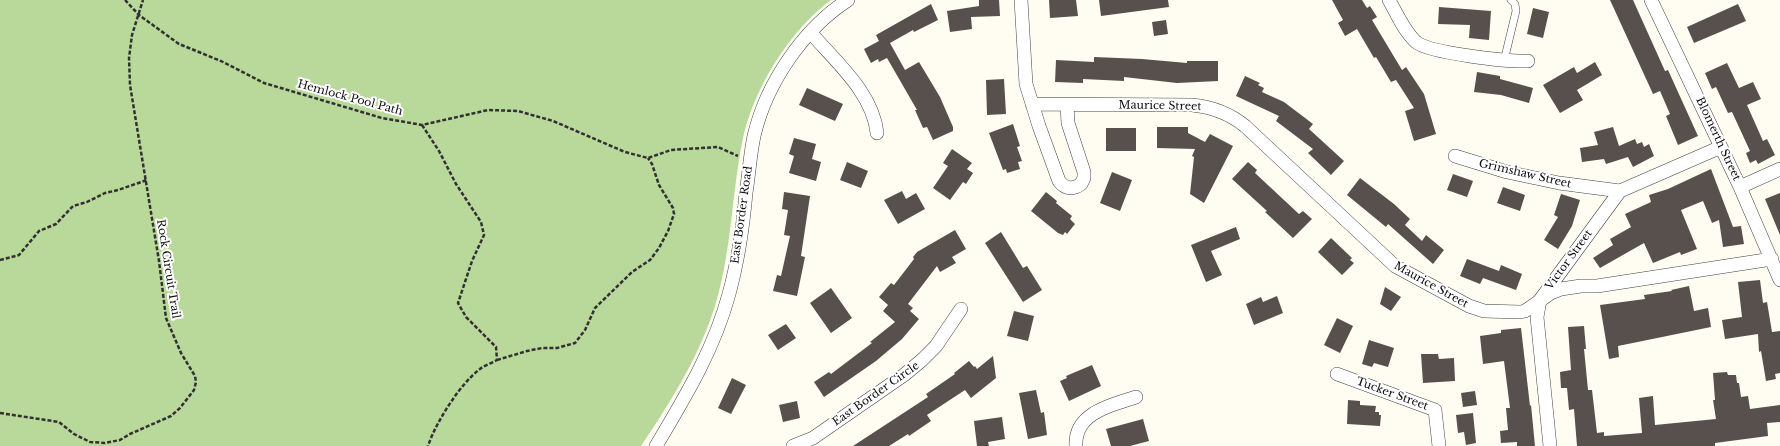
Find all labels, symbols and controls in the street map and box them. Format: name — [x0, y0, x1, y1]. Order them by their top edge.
street label: Hemlock Pool Path — [296, 78, 404, 118]
street label: Blomerth Street — [1693, 95, 1743, 183]
street label: Maurice Street — [1118, 99, 1202, 113]
street label: Grimshaw Street — [1478, 157, 1572, 191]
street label: East Border Road — [729, 165, 755, 265]
street label: Rock Circuit Trail — [154, 218, 182, 320]
street label: Victor Street — [1543, 227, 1595, 293]
street label: Maurice Street — [1392, 259, 1470, 311]
street label: East Border Circle — [830, 359, 922, 429]
street label: Tucker Street — [1354, 375, 1430, 413]

